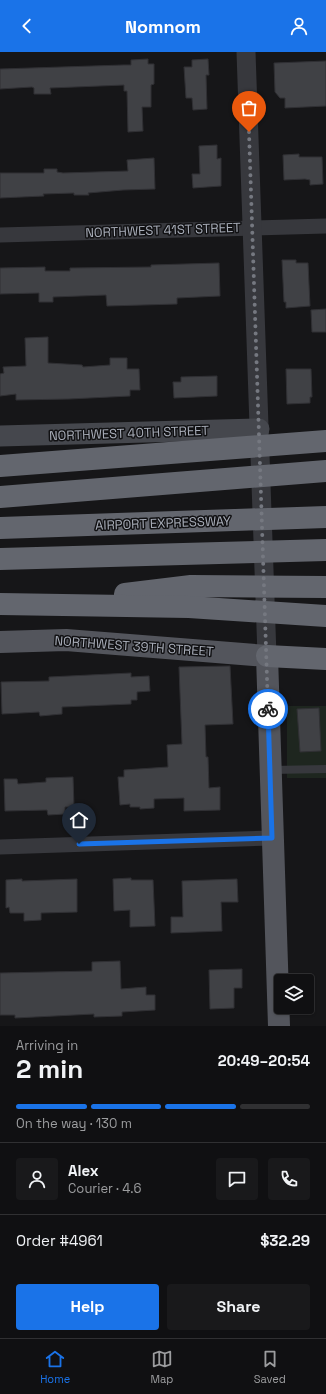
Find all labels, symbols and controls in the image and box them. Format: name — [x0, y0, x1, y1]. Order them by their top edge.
icon: back — [16, 15, 38, 37]
text: Nomnom — [125, 15, 201, 38]
icon: person — [288, 15, 310, 37]
pin — [232, 91, 266, 132]
icon: bag — [238, 97, 260, 119]
street label: NORTHWEST 41ST STREET — [85, 219, 241, 241]
street label: NORTHWEST 40TH STREET — [49, 422, 210, 444]
street label: AIRPORT EXPRESSWAY — [95, 512, 231, 534]
street label: NORTHWEST 39TH STREET — [54, 632, 215, 660]
courier — [248, 689, 288, 729]
icon: bike — [257, 698, 279, 720]
pin — [62, 803, 96, 844]
icon: home — [68, 809, 90, 831]
map controls — [274, 974, 314, 1014]
button: layers — [274, 974, 314, 1014]
text: Arriving in — [16, 1037, 78, 1054]
text: 20:49–20:54 — [218, 1051, 310, 1070]
text: 2 min — [16, 1052, 83, 1086]
text: On the way · 130 m — [16, 1115, 132, 1132]
button: person — [16, 1158, 58, 1200]
button: chat — [216, 1158, 258, 1200]
button: phone — [268, 1158, 310, 1200]
text: Alex — [68, 1161, 99, 1180]
text: Courier · 4.6 — [68, 1180, 141, 1197]
text: Order #4961 — [16, 1231, 103, 1250]
text: $32.29 — [260, 1231, 310, 1250]
button: Help — [16, 1284, 159, 1330]
button: Share — [167, 1284, 310, 1330]
tab: Home — [40, 1348, 70, 1386]
tab: Map — [150, 1348, 173, 1386]
tab: Saved — [254, 1348, 286, 1386]

